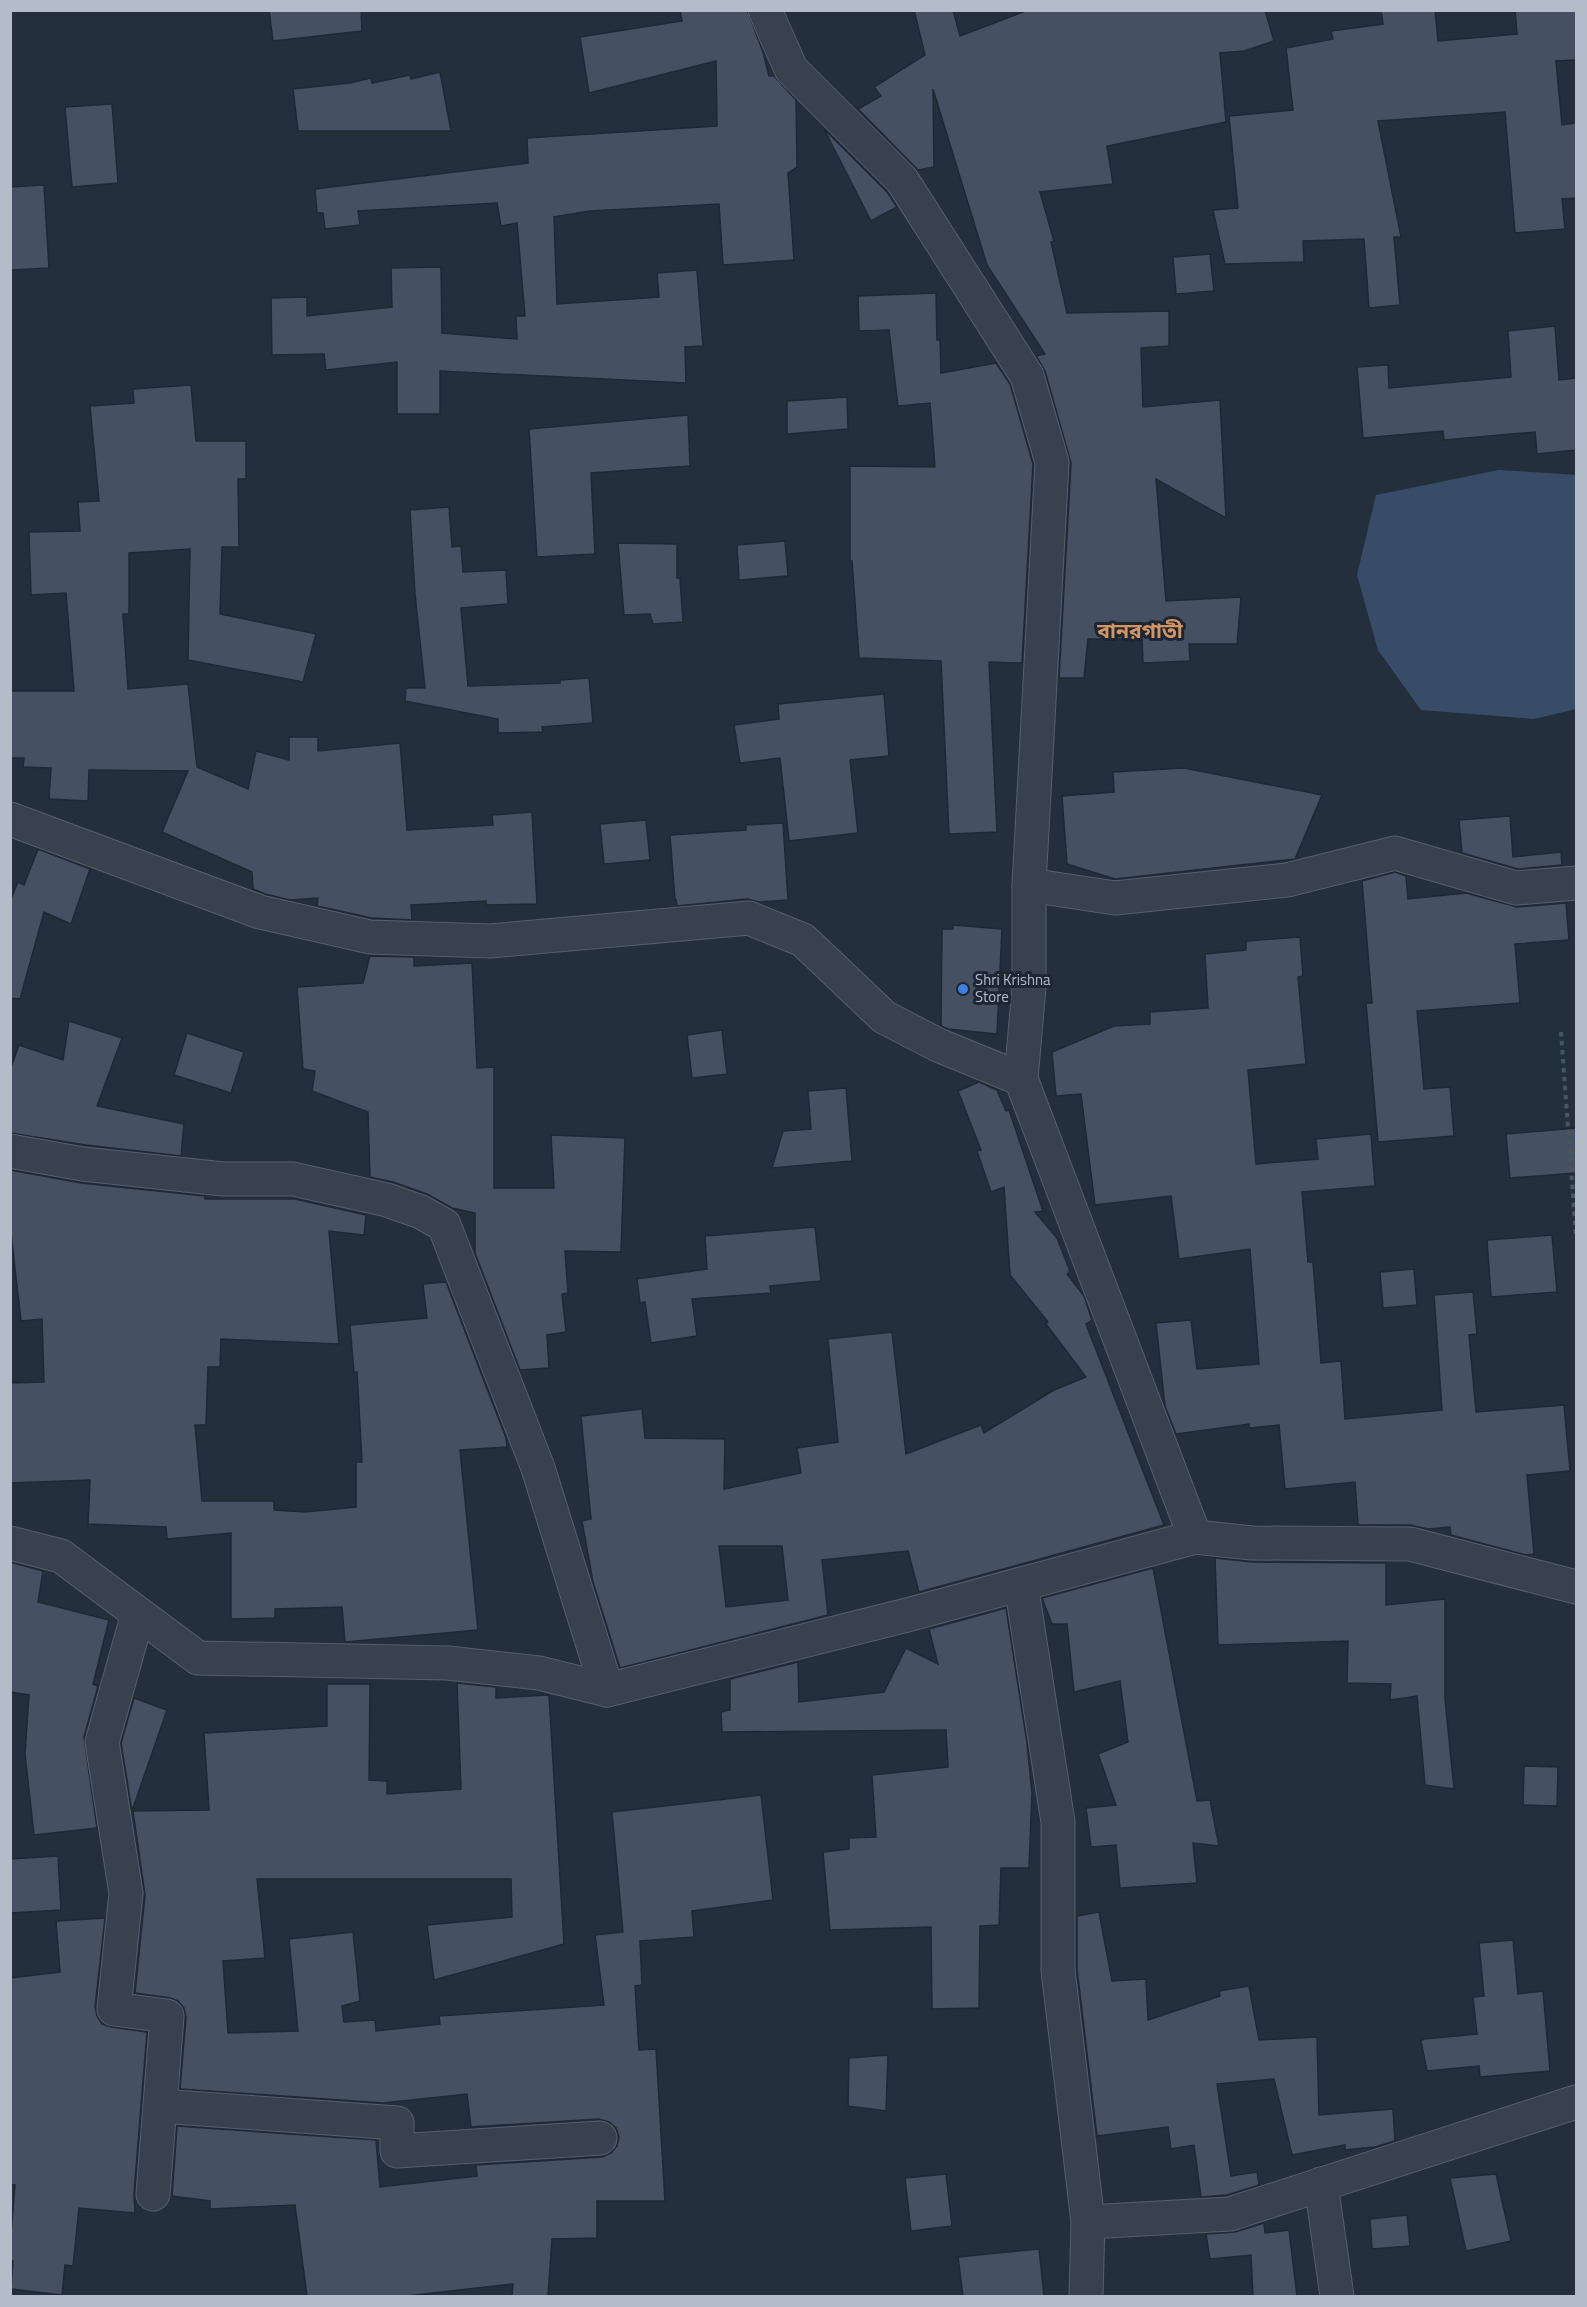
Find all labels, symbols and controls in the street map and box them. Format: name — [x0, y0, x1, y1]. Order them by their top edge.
district label: বানরগাতী — [1096, 614, 1184, 646]
place label: Shri Krishna Store — [975, 968, 1051, 1008]
marker: Shri Krishna Store — [956, 982, 970, 996]

